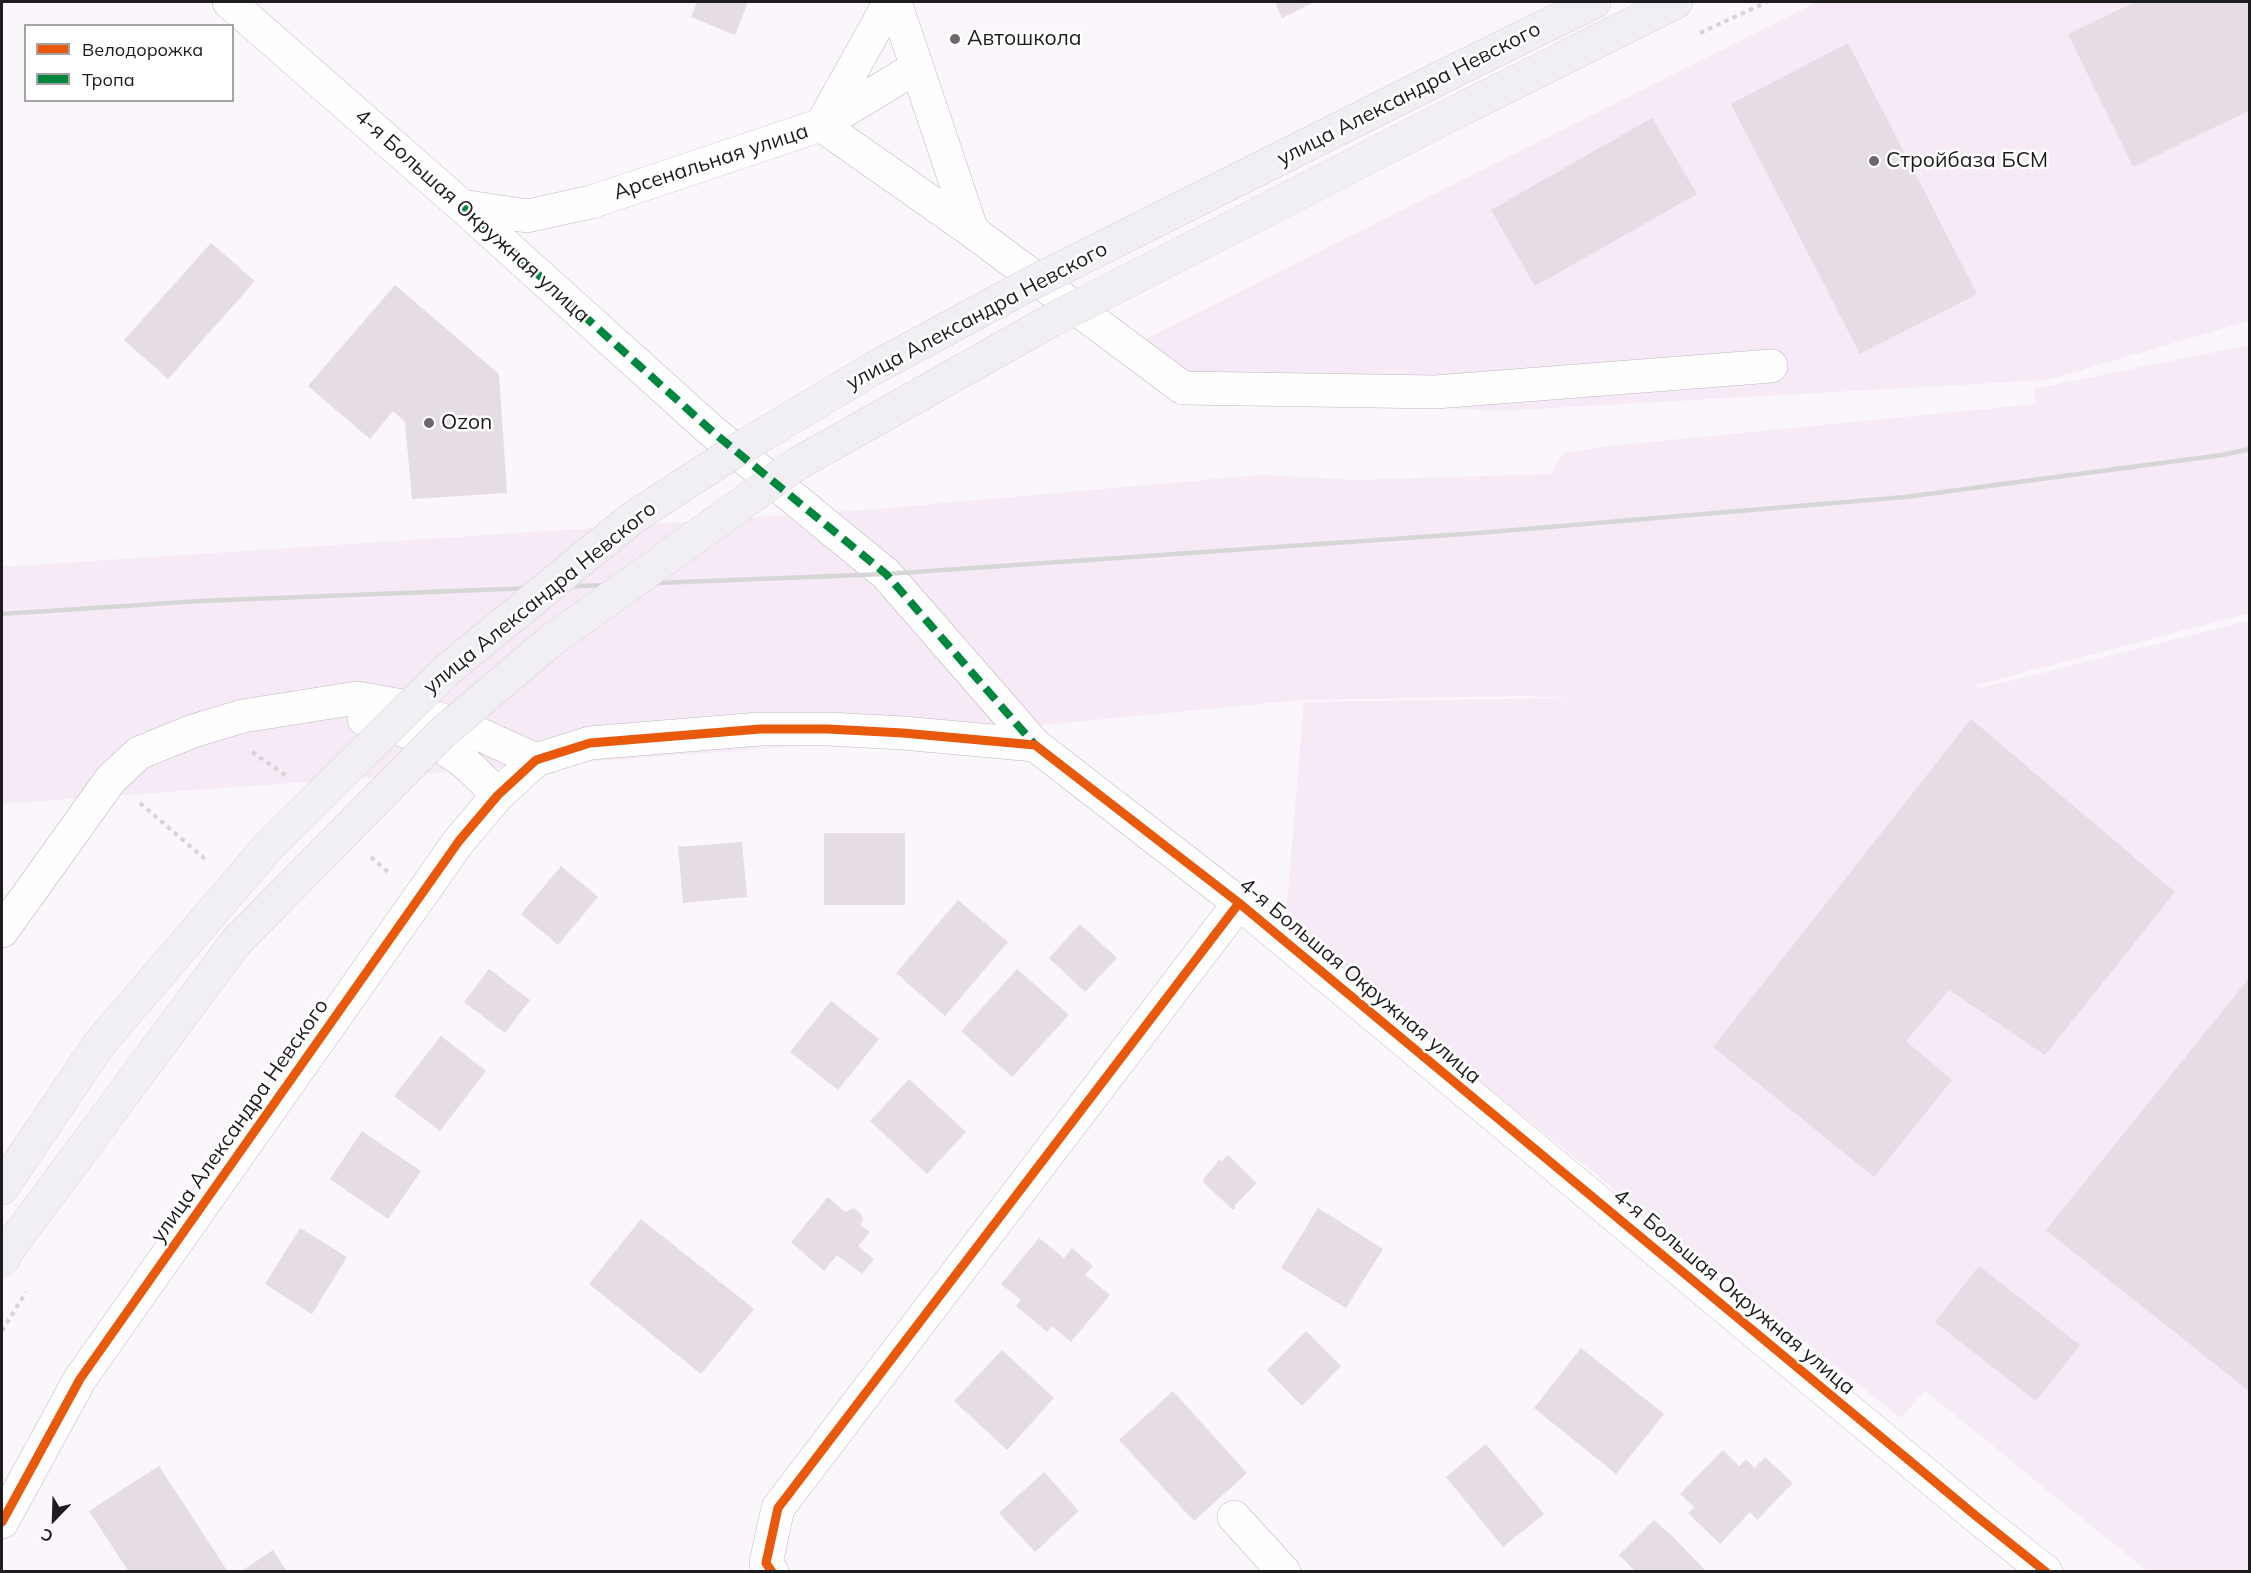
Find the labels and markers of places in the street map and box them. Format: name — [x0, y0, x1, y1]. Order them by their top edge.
place label: Автошкола — [967, 26, 1082, 52]
marker: Автошкола — [948, 32, 962, 46]
place label: Стройбаза БСМ — [1886, 148, 2048, 174]
marker: Стройбаза БСМ — [1867, 154, 1881, 168]
place label: Ozon — [441, 410, 492, 436]
marker: Ozon — [422, 416, 436, 430]

